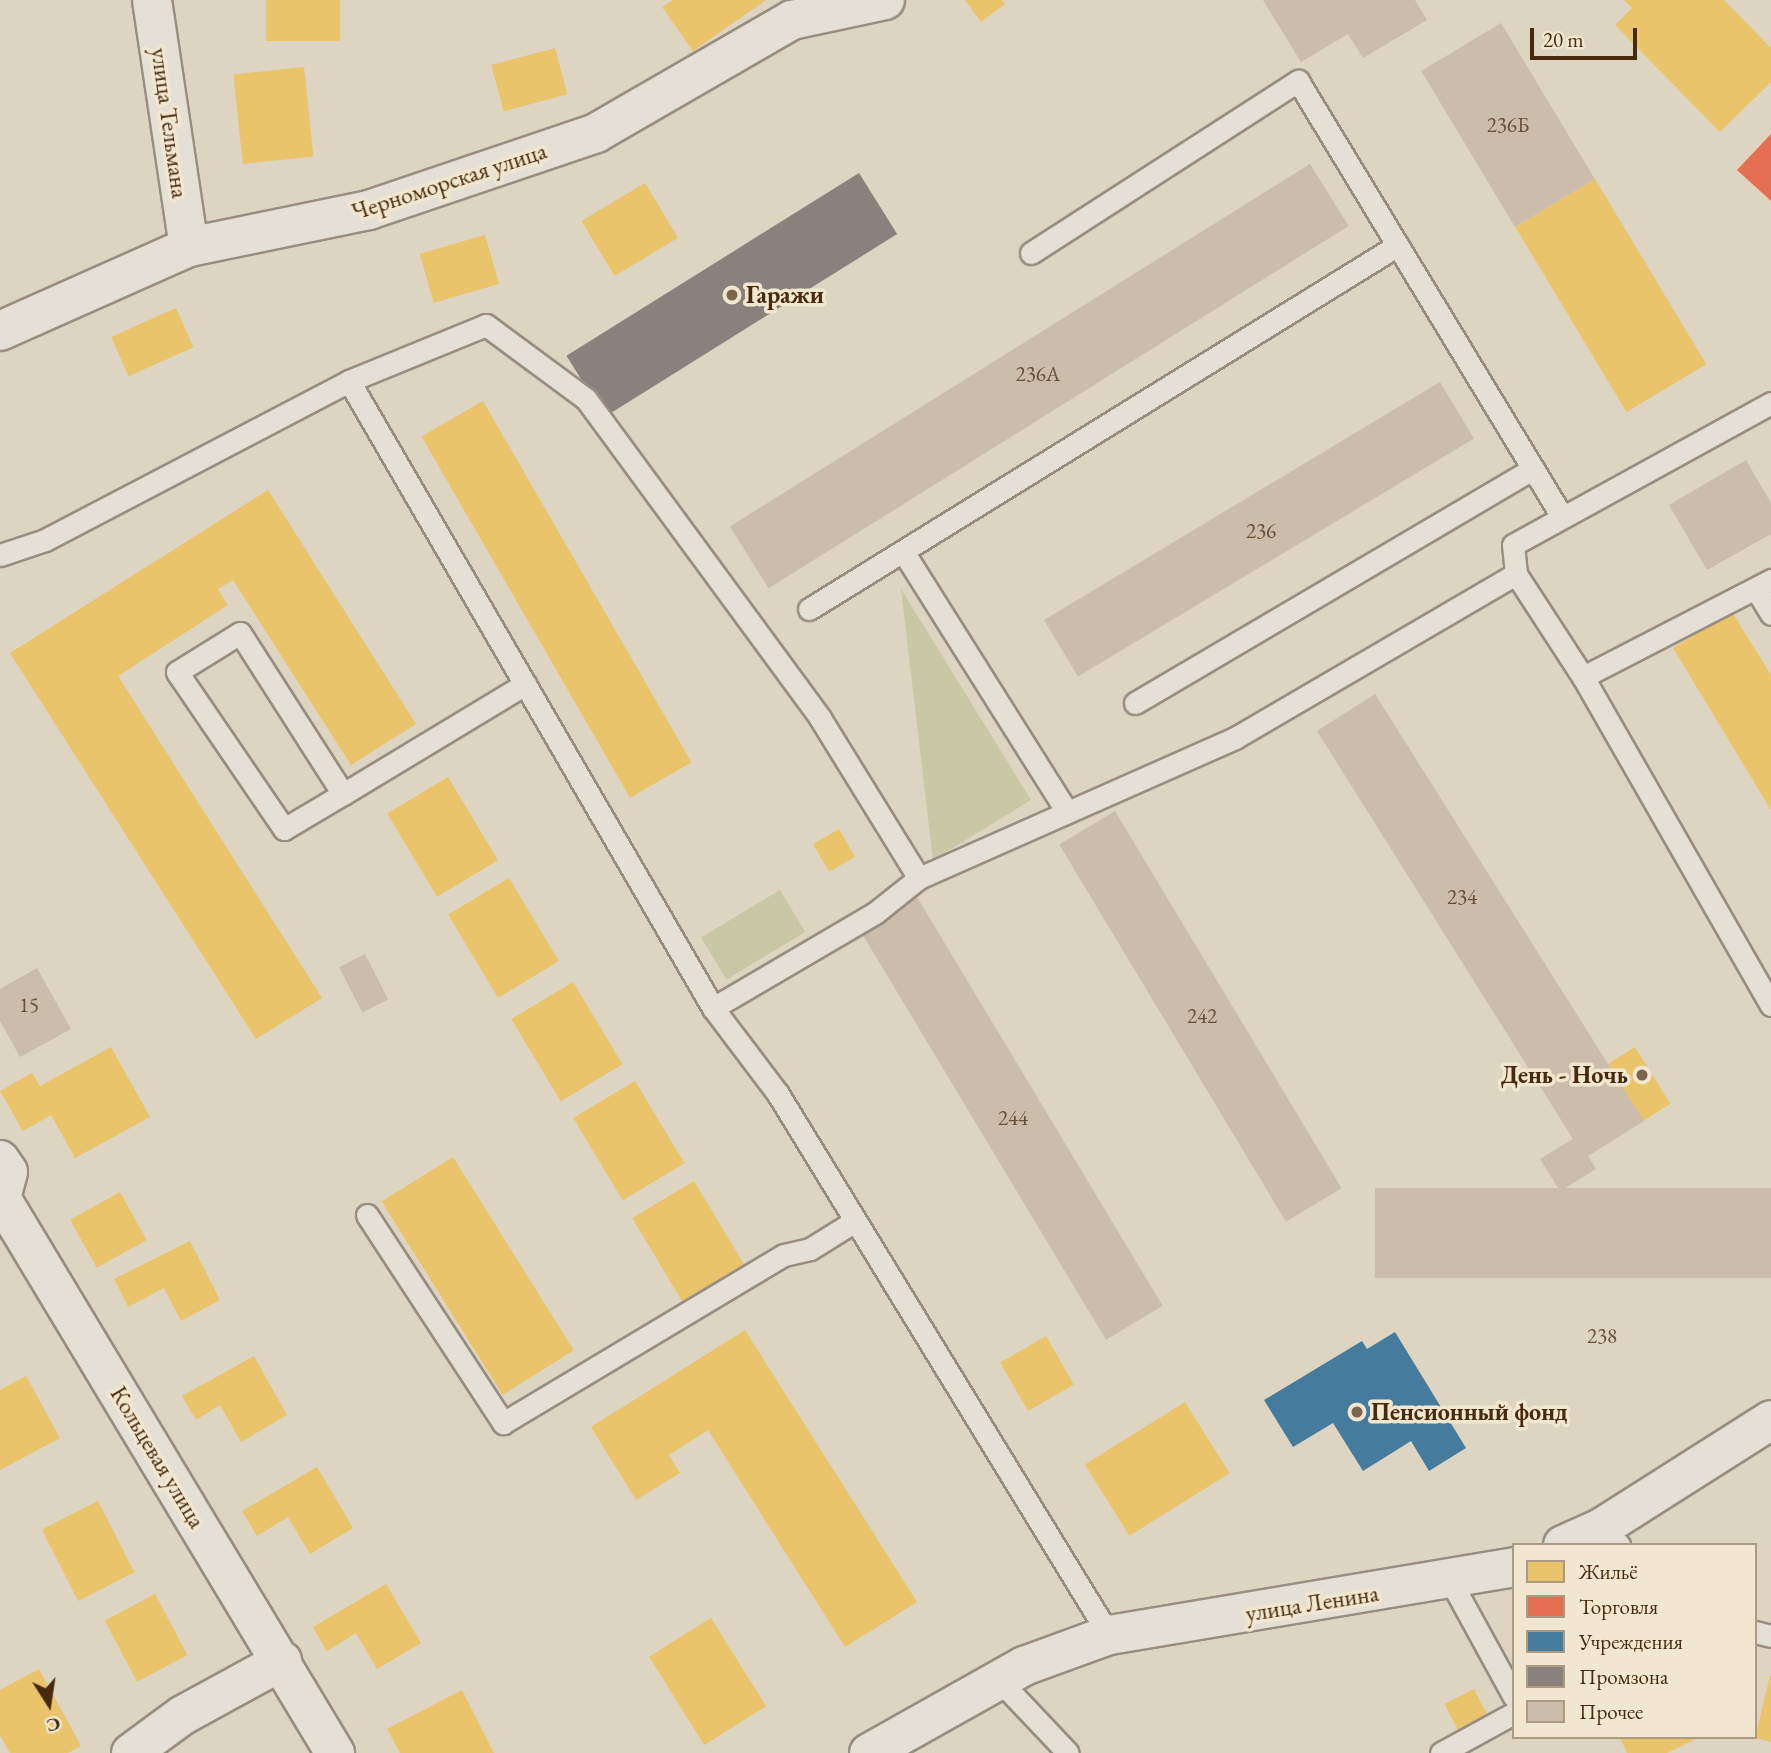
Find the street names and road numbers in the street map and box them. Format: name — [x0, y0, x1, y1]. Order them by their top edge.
street label: улица Тельмана — [145, 46, 195, 200]
street label: Черноморская улица — [348, 136, 550, 226]
street label: Кольцевая улица — [104, 1381, 212, 1533]
street label: улица Ленина — [1243, 1578, 1381, 1628]

